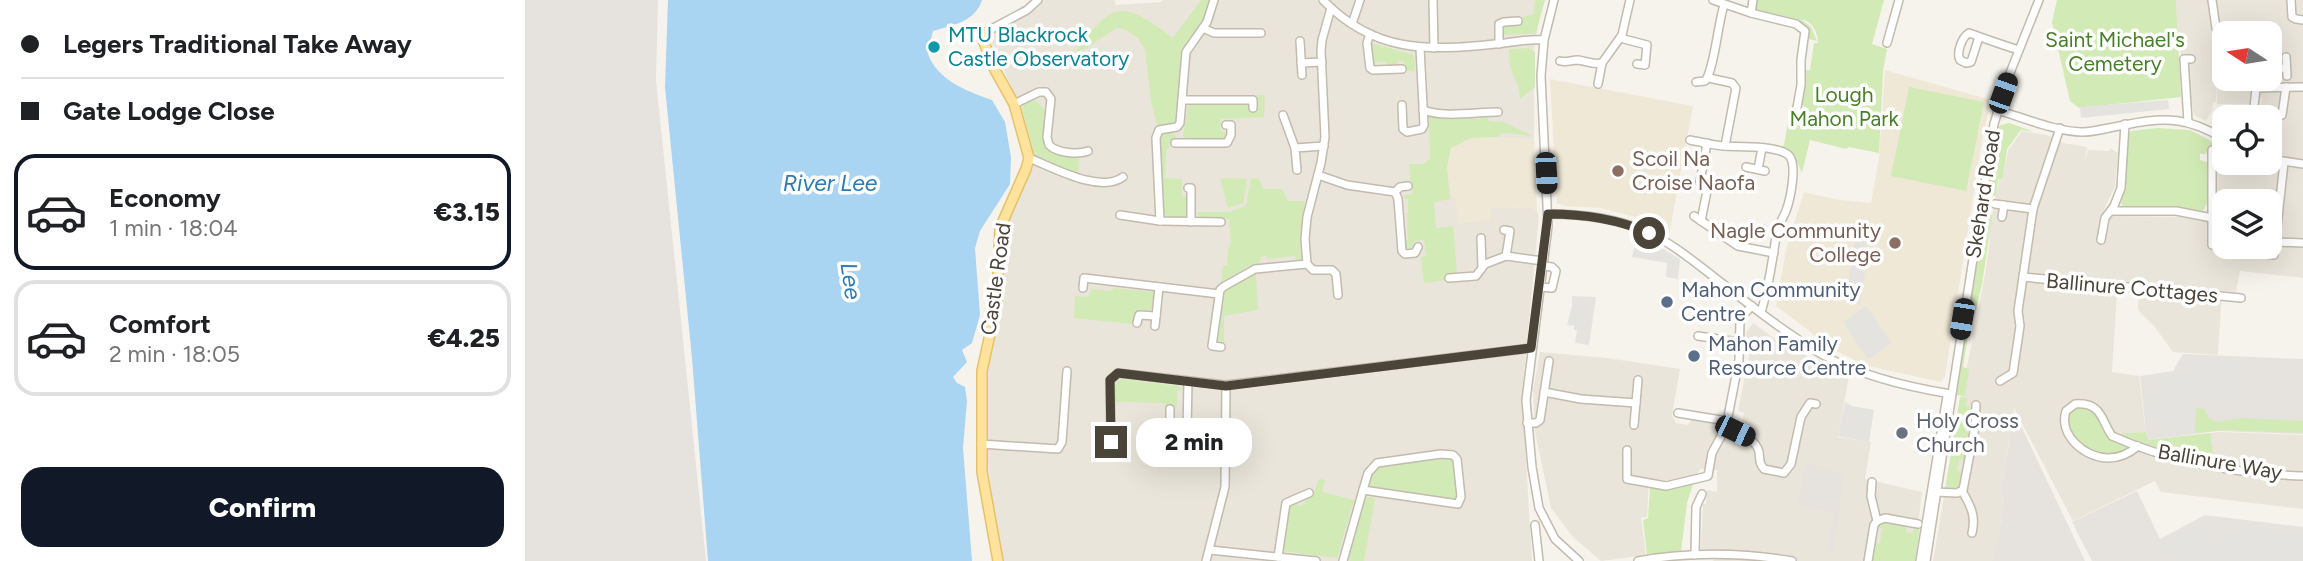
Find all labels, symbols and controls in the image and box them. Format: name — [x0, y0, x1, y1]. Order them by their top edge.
north arrow — [2212, 21, 2282, 91]
map controls — [2212, 21, 2282, 259]
place label: MTU Blackrock Castle Observatory — [948, 22, 1129, 71]
park label: Saint Michael's Cemetery — [2045, 27, 2185, 76]
text: Legers Traditional Take Away — [63, 28, 412, 60]
marker: MTU Blackrock Castle Observatory — [926, 39, 942, 55]
car — [1986, 70, 2021, 116]
park label: Lough Mahon Park — [1789, 82, 1899, 131]
text: Gate Lodge Close — [63, 95, 275, 127]
button: locate — [2212, 105, 2282, 175]
street label: Skehard Road — [1960, 128, 2005, 260]
place label: Scoil Na Croise Naofa — [1632, 146, 1755, 195]
car — [1535, 151, 1558, 195]
marker: Scoil Na Croise Naofa — [1610, 163, 1626, 179]
water label: River Lee — [783, 169, 878, 197]
icon: car — [25, 181, 88, 244]
text: Economy — [109, 182, 221, 214]
button: layers — [2212, 189, 2282, 259]
text: €3.15 — [434, 196, 500, 228]
text: 1 min · 18:04 — [109, 214, 238, 242]
route start — [1633, 217, 1665, 249]
place label: Nagle Community College — [1710, 218, 1881, 267]
street label: Castle Road — [975, 221, 1016, 337]
marker: Nagle Community College — [1887, 235, 1903, 251]
water label: Lee — [835, 261, 868, 302]
street label: Ballinure Cottages — [2045, 268, 2219, 307]
place label: Mahon Community Centre — [1681, 277, 1861, 326]
marker: Mahon Community Centre — [1659, 294, 1675, 310]
car — [1949, 297, 1976, 341]
icon: car — [25, 307, 88, 370]
text: Comfort — [109, 308, 211, 340]
text: €4.25 — [428, 322, 500, 354]
place label: Mahon Family Resource Centre — [1708, 331, 1866, 380]
text: 2 min · 18:05 — [109, 340, 240, 368]
marker: Mahon Family Resource Centre — [1686, 348, 1702, 364]
place label: Holy Cross Church — [1916, 408, 2019, 457]
car — [1712, 412, 1759, 450]
callout: 2 min — [1135, 418, 1251, 466]
marker: Holy Cross Church — [1894, 425, 1910, 441]
route end — [1095, 426, 1127, 458]
text: 2 min — [1165, 428, 1223, 456]
street label: Ballinure Way — [2156, 438, 2284, 485]
button: Confirm — [21, 467, 504, 547]

